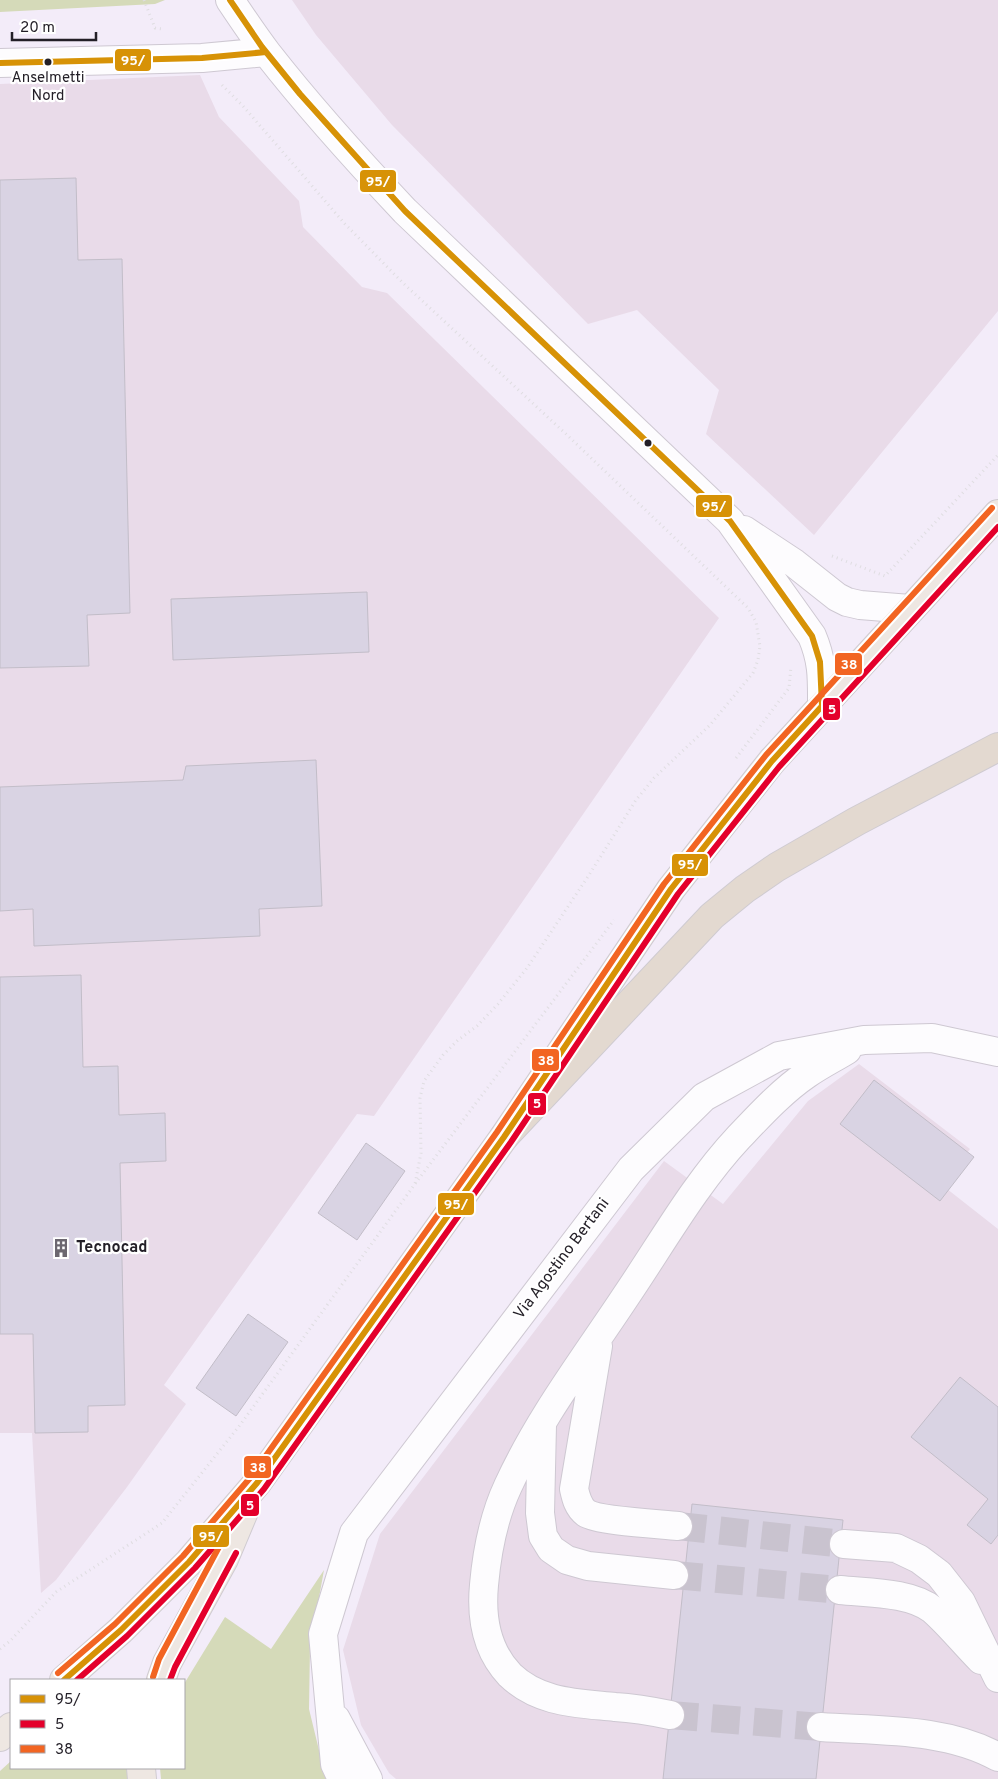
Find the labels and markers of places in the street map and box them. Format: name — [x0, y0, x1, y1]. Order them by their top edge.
marker: Anselmetti Nord — [43, 57, 53, 67]
place label: Anselmetti Nord — [12, 69, 85, 106]
unlabelled marker — [643, 438, 653, 448]
building icon: Tecnocad — [50, 1237, 72, 1259]
place label: Tecnocad — [76, 1238, 148, 1258]

